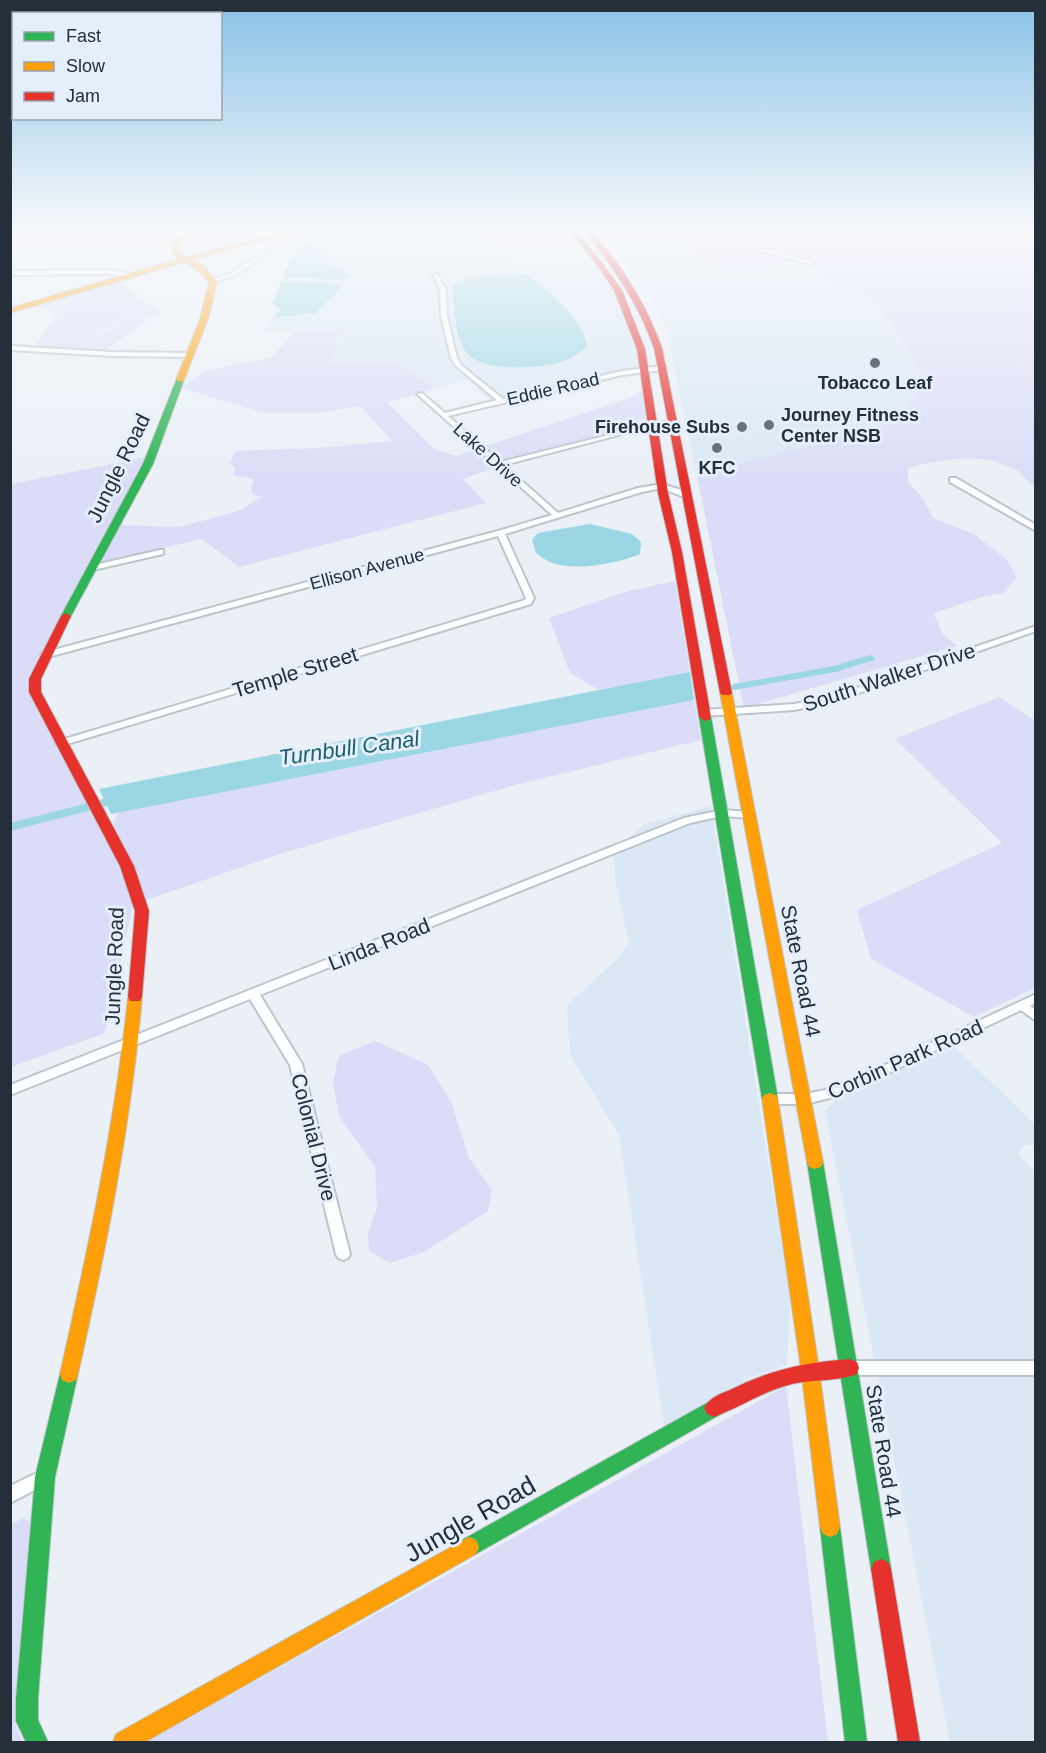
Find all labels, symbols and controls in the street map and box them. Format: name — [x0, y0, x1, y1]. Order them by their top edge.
legend — [12, 12, 222, 120]
text: Fast — [66, 26, 101, 46]
text: Slow — [66, 56, 106, 76]
text: Jam — [66, 86, 100, 106]
marker: Tobacco Leaf — [868, 356, 882, 370]
street label: Eddie Road — [505, 369, 601, 409]
place label: Tobacco Leaf — [818, 373, 933, 393]
place label: Journey Fitness Center NSB — [781, 405, 919, 446]
street label: Jungle Road — [82, 410, 154, 526]
place label: Firehouse Subs — [595, 417, 730, 437]
marker: Journey Fitness Center NSB — [762, 418, 776, 432]
street label: Lake Drive — [449, 419, 527, 491]
marker: Firehouse Subs — [735, 420, 749, 434]
marker: KFC — [710, 441, 724, 455]
place label: KFC — [699, 458, 736, 478]
street label: Ellison Avenue — [308, 544, 426, 594]
street label: South Walker Drive — [800, 638, 978, 716]
street label: Temple Street — [230, 642, 360, 702]
water label: Turnbull Canal — [277, 726, 422, 770]
street label: State Road 44 — [777, 903, 825, 1039]
street label: Jungle Road — [100, 907, 128, 1025]
street label: Linda Road — [325, 913, 433, 975]
street label: Corbin Park Road — [824, 1015, 986, 1103]
street label: Colonial Drive — [287, 1071, 341, 1203]
street label: State Road 44 — [862, 1383, 906, 1519]
street label: Jungle Road — [399, 1470, 541, 1568]

